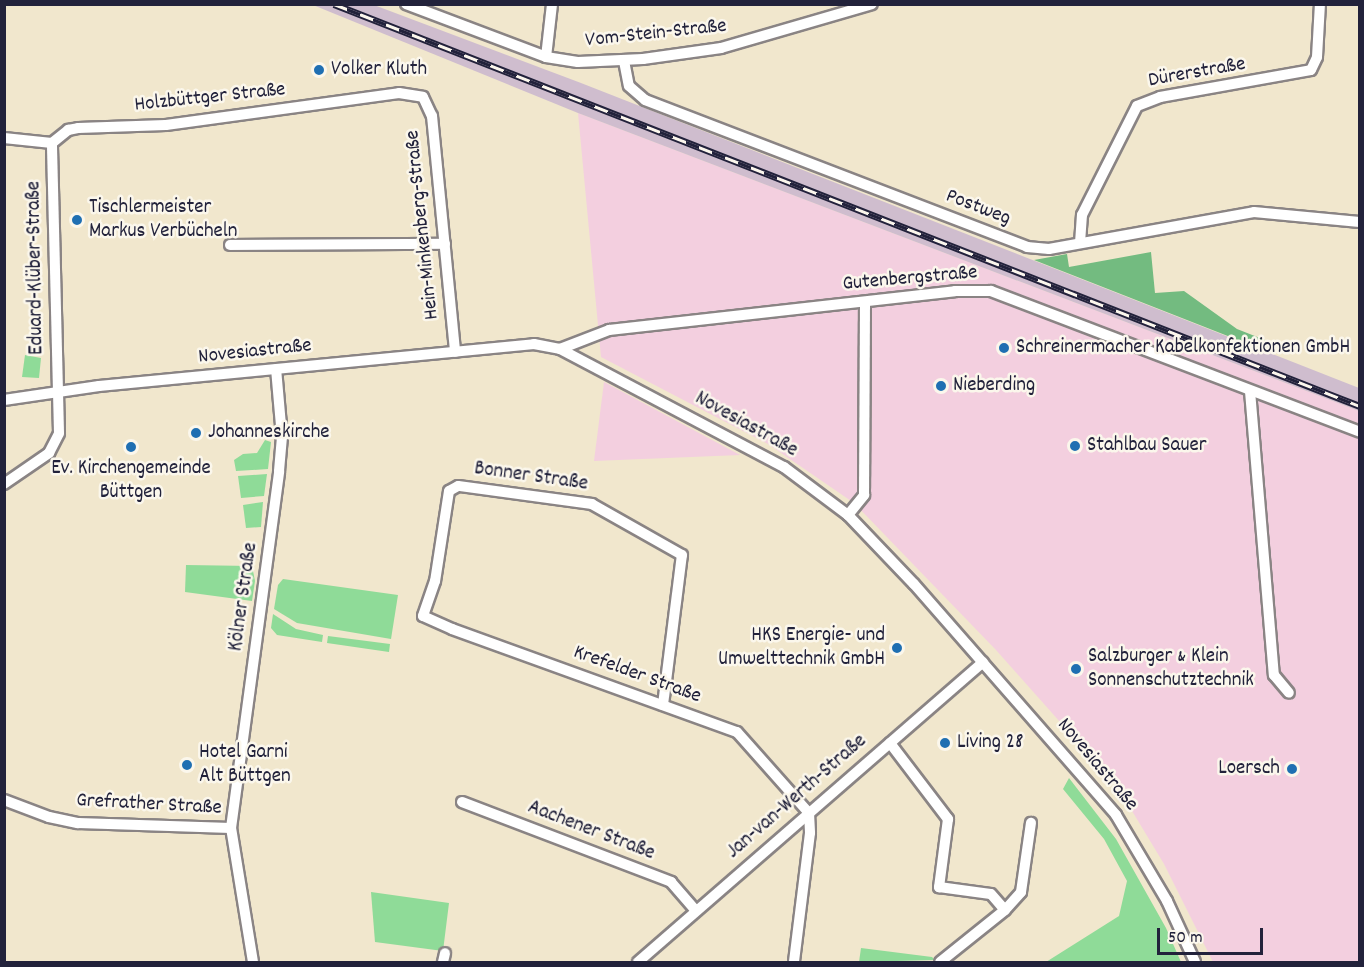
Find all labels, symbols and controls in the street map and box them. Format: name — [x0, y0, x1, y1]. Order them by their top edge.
street label: Vom-Stein-Straße — [584, 14, 728, 54]
street label: Dürerstraße — [1146, 52, 1248, 94]
place label: Volker Kluth — [331, 57, 427, 83]
marker: Volker Kluth — [312, 63, 326, 77]
street label: Holzbüttger Straße — [133, 78, 287, 118]
street label: Hein-Minkenberg-Straße — [401, 129, 445, 321]
street label: Eduard-Klüber-Straße — [22, 181, 50, 355]
street label: Postweg — [942, 184, 1014, 232]
place label: Tischlermeister Markus Verbücheln — [89, 195, 238, 245]
marker: Tischlermeister Markus Verbücheln — [70, 213, 84, 227]
street label: Gutenbergstraße — [842, 261, 978, 297]
street label: Novesiastraße — [197, 334, 313, 370]
place label: Schreinermacher Kabelkonfektionen GmbH — [1016, 335, 1350, 361]
marker: Schreinermacher Kabelkonfektionen GmbH — [997, 341, 1011, 355]
place label: Nieberding — [953, 373, 1035, 399]
marker: Nieberding — [934, 379, 948, 393]
street label: Novesiastraße — [690, 386, 802, 464]
place label: Johanneskirche — [208, 420, 329, 446]
marker: Johanneskirche — [189, 426, 203, 440]
place label: Stahlbau Sauer — [1087, 433, 1206, 459]
marker: Stahlbau Sauer — [1068, 439, 1082, 453]
marker: Ev. Kirchengemeinde Büttgen — [124, 440, 138, 454]
place label: Ev. Kirchengemeinde Büttgen — [51, 456, 211, 506]
street label: Bonner Straße — [473, 457, 589, 497]
street label: Kölner Straße — [224, 541, 264, 653]
place label: HKS Energie- und Umwelttechnik GmbH — [718, 623, 885, 673]
street label: Krefelder Straße — [570, 640, 704, 710]
marker: HKS Energie- und Umwelttechnik GmbH — [890, 641, 904, 655]
place label: Salzburger & Klein Sonnenschutztechnik — [1088, 644, 1254, 694]
marker: Salzburger & Klein Sonnenschutztechnik — [1069, 662, 1083, 676]
street label: Novesiastraße — [1051, 713, 1143, 817]
street label: Jan-van-Werth-Straße — [722, 729, 872, 865]
place label: Living 28 — [957, 730, 1023, 756]
marker: Living 28 — [938, 736, 952, 750]
place label: Hotel Garni Alt Büttgen — [199, 740, 291, 790]
place label: Loersch — [1218, 756, 1280, 782]
marker: Hotel Garni Alt Büttgen — [180, 758, 194, 772]
marker: Loersch — [1285, 762, 1299, 776]
street label: Grefrather Straße — [76, 789, 222, 821]
street label: Aachener Straße — [524, 795, 658, 867]
scale bar — [1160, 916, 1266, 954]
text: 50 m — [1168, 926, 1203, 951]

